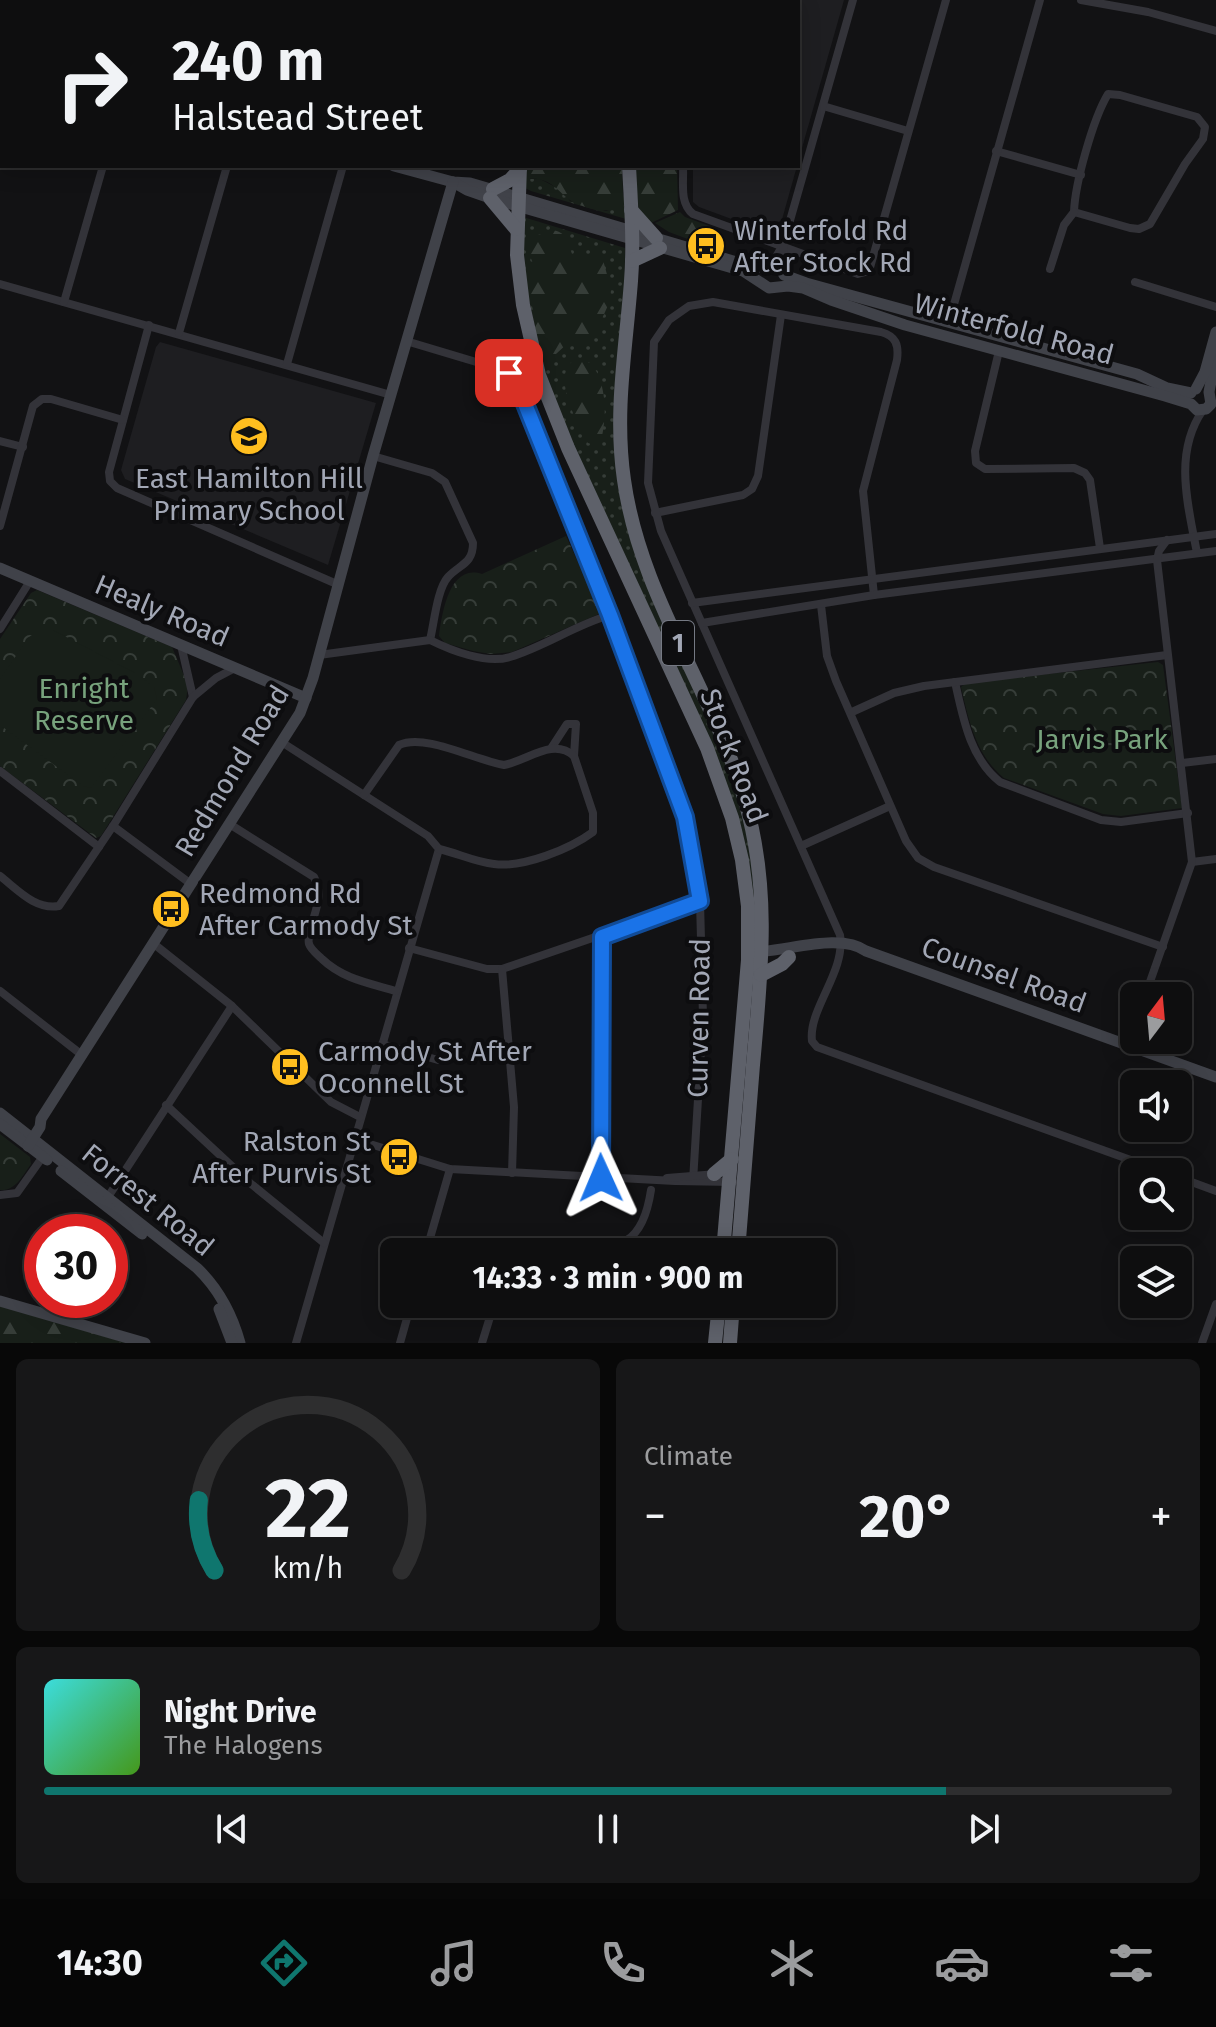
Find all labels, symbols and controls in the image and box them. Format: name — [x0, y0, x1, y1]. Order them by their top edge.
text: 240 m — [172, 28, 324, 95]
icon: right — [40, 32, 144, 136]
text: Halstead Street — [172, 96, 423, 140]
place label: Winterfold Rd After Stock Rd — [734, 214, 912, 279]
bus stop icon: Winterfold Rd After Stock Rd — [685, 225, 727, 267]
street label: Winterfold Road — [911, 286, 1117, 372]
pin — [475, 339, 543, 407]
icon: arrive — [487, 351, 531, 395]
school or university icon: East Hamilton Hill Primary School — [228, 415, 270, 457]
place label: East Hamilton Hill Primary School — [135, 462, 363, 527]
street label: Healy Road — [90, 568, 234, 654]
road number: 1 — [662, 621, 694, 665]
park label: Enright Reserve — [34, 672, 134, 737]
street label: Redmond Road — [168, 679, 296, 863]
street label: Stock Road — [693, 684, 775, 828]
park label: Jarvis Park — [1036, 723, 1169, 756]
place label: Redmond Rd After Carmody St — [199, 877, 414, 942]
bus stop icon: Redmond Rd After Carmody St — [150, 888, 192, 930]
street label: Counsel Road — [917, 930, 1091, 1020]
street label: Curven Road — [681, 938, 717, 1098]
north arrow — [1120, 982, 1192, 1054]
map controls — [1120, 982, 1192, 1318]
place label: Carmody St After Oconnell St — [318, 1035, 532, 1100]
bus stop icon: Carmody St After Oconnell St — [269, 1046, 311, 1088]
button: sound — [1120, 1070, 1192, 1142]
place label: Ralston St After Purvis St — [192, 1125, 372, 1190]
bus stop icon: Ralston St After Purvis St — [378, 1136, 420, 1178]
position arrow — [559, 1136, 643, 1220]
street label: Forrest Road — [75, 1137, 221, 1263]
button: search — [1120, 1158, 1192, 1230]
speed limit sign: 30 — [24, 1214, 128, 1318]
button: layers — [1120, 1246, 1192, 1318]
text: 14:33 · 3 min · 900 m — [473, 1260, 743, 1296]
text: Climate — [644, 1441, 733, 1472]
text: 22 — [265, 1459, 351, 1559]
text: 20° — [859, 1481, 957, 1553]
text: − — [644, 1490, 666, 1543]
text: + — [1150, 1490, 1172, 1543]
text: km/h — [273, 1551, 343, 1586]
text: Night Drive — [164, 1694, 317, 1730]
text: The Halogens — [164, 1730, 323, 1761]
icon: previous — [210, 1807, 254, 1851]
icon: pause — [586, 1807, 630, 1851]
icon: next — [962, 1807, 1006, 1851]
icon: directions — [256, 1935, 312, 1991]
icon: music — [426, 1935, 482, 1991]
icon: phone — [595, 1935, 651, 1991]
icon: climate — [764, 1935, 820, 1991]
icon: car — [934, 1935, 990, 1991]
icon: filters — [1103, 1935, 1159, 1991]
text: 14:30 — [57, 1941, 143, 1985]

